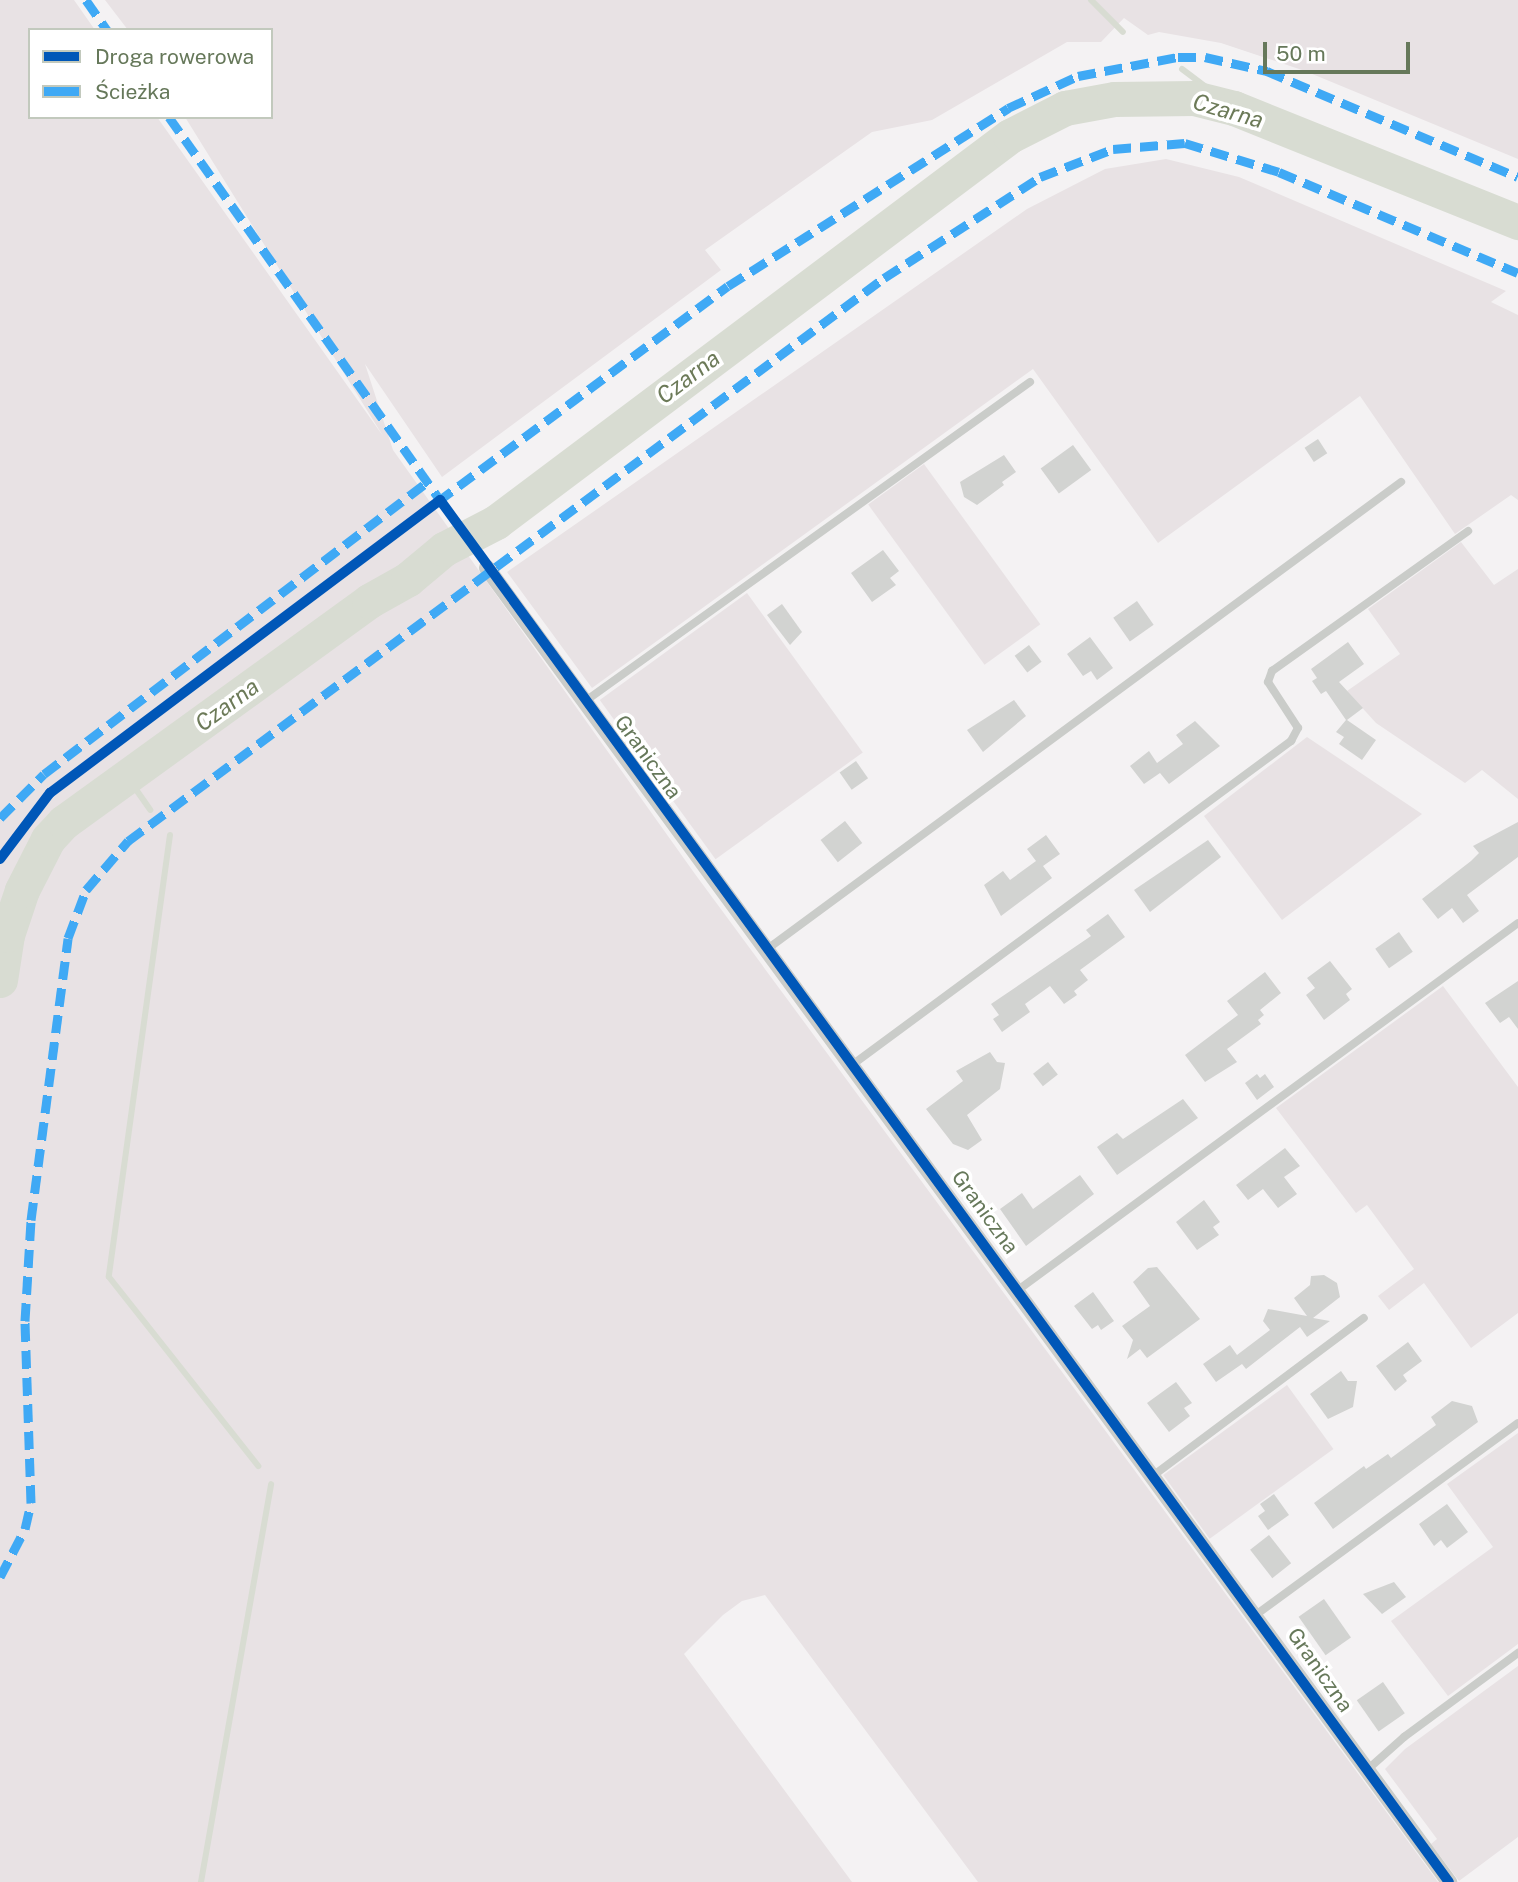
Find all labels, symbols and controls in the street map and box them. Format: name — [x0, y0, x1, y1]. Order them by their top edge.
legend — [28, 28, 273, 119]
scale bar — [1266, 28, 1413, 72]
text: 50 m — [1276, 41, 1326, 66]
text: Droga rowerowa — [95, 44, 254, 69]
text: Ścieżka — [95, 79, 170, 104]
water label: Czarna — [1190, 88, 1266, 134]
water label: Czarna — [651, 344, 725, 410]
water label: Czarna — [190, 673, 264, 737]
street label: Graniczna — [609, 710, 687, 804]
street label: Graniczna — [946, 1165, 1024, 1259]
street label: Graniczna — [1282, 1623, 1358, 1717]

